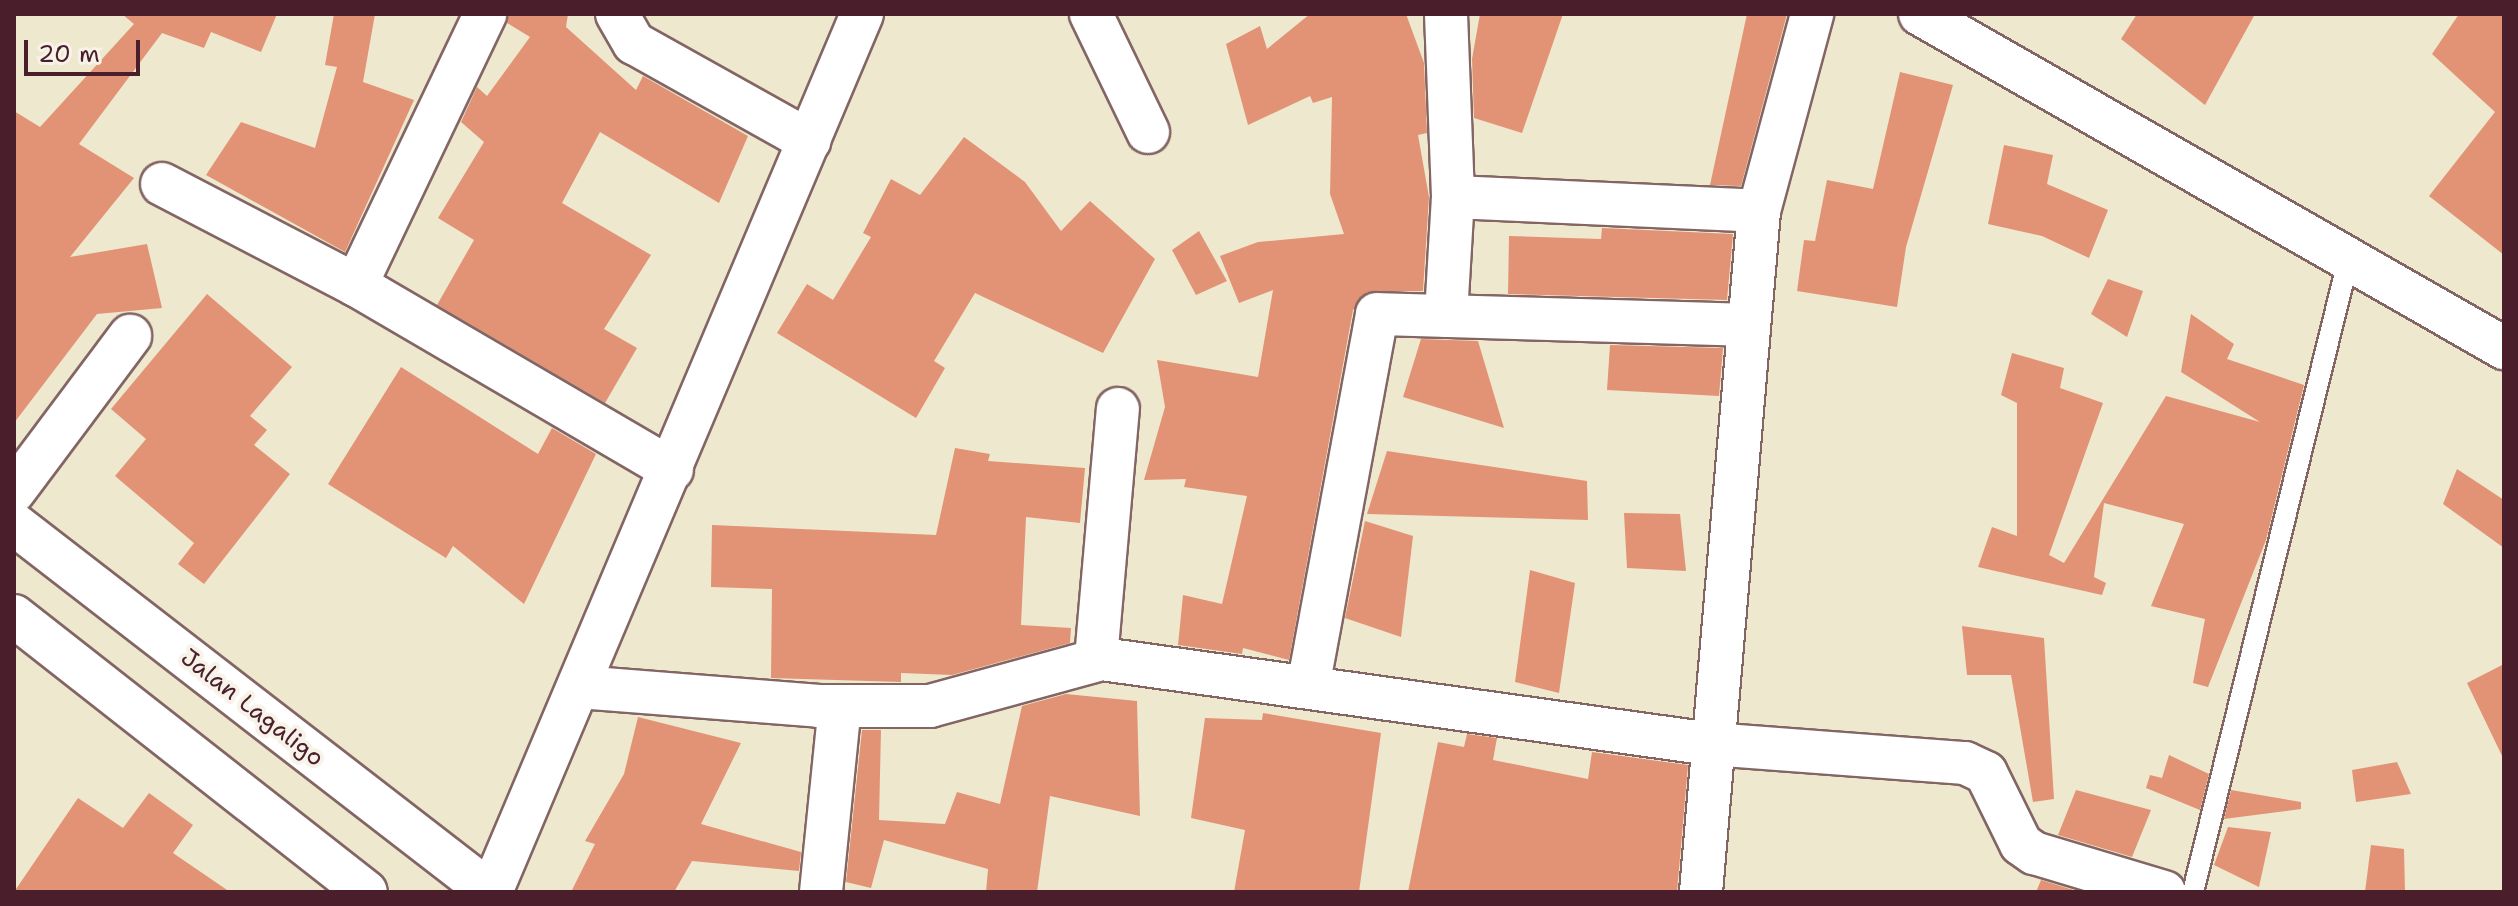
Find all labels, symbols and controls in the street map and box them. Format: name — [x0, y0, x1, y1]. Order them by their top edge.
scale bar — [28, 24, 144, 74]
text: 20 m — [38, 38, 100, 70]
street label: Jalan Lagaligo — [175, 643, 329, 773]

